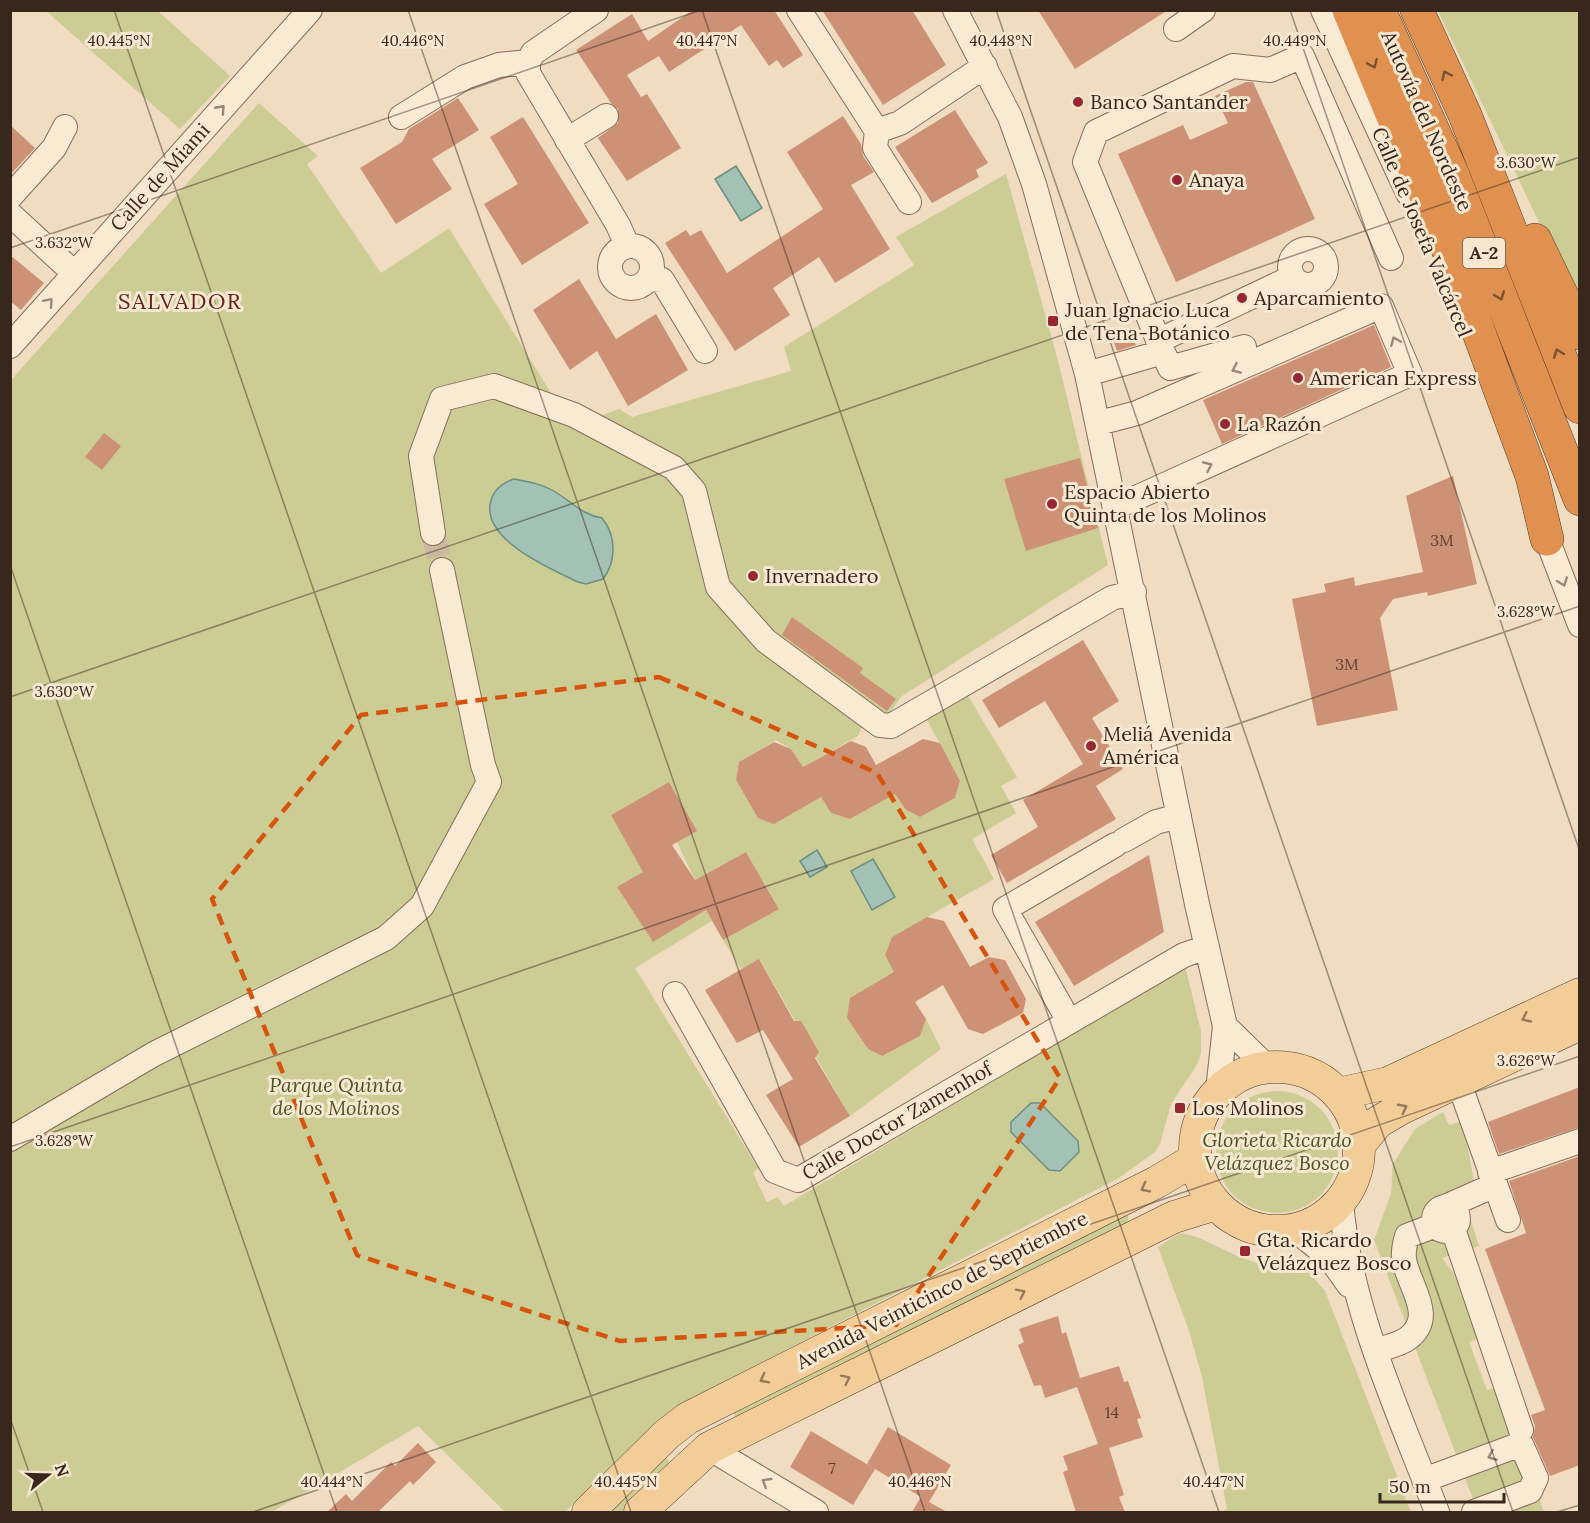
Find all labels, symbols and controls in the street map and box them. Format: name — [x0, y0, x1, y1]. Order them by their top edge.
street label: Autovía del Nordeste — [1376, 26, 1478, 215]
text: 40.445°N — [88, 31, 150, 50]
text: 40.446°N — [381, 31, 445, 50]
text: 40.447°N — [676, 31, 738, 50]
text: 40.448°N — [969, 31, 1033, 50]
text: 40.449°N — [1263, 31, 1327, 50]
one-way arrow — [1366, 58, 1378, 69]
one-way arrow — [1442, 70, 1454, 81]
place label: Banco Santander — [1090, 89, 1248, 114]
marker: Banco Santander — [1071, 95, 1085, 109]
one-way arrow — [214, 105, 225, 116]
street label: Calle de Miami — [104, 117, 215, 236]
street label: Calle de Josefa Valcárcel — [1367, 123, 1478, 340]
text: 3.630°W — [1496, 153, 1557, 172]
place label: Anaya — [1188, 167, 1245, 192]
marker: Anaya — [1170, 173, 1184, 187]
text: 3.632°W — [35, 233, 94, 252]
road number: A-2 — [1463, 238, 1505, 268]
place label: Aparcamiento — [1253, 285, 1384, 310]
district label: SALVADOR — [118, 287, 242, 315]
one-way arrow — [1493, 290, 1506, 301]
marker: Aparcamiento — [1235, 291, 1249, 305]
place label: Juan Ignacio Luca de Tena-Botánico — [1064, 297, 1230, 345]
one-way arrow — [42, 298, 53, 309]
marker: Juan Ignacio Luca de Tena-Botánico — [1046, 314, 1060, 328]
one-way arrow — [1391, 336, 1403, 347]
one-way arrow — [1553, 348, 1565, 359]
one-way arrow — [1232, 362, 1243, 374]
place label: American Express — [1309, 365, 1477, 390]
marker: American Express — [1291, 371, 1305, 385]
place label: La Razón — [1237, 411, 1321, 436]
marker: La Razón — [1218, 417, 1232, 431]
one-way arrow — [1201, 461, 1212, 473]
place label: Espacio Abierto Quinta de los Molinos — [1064, 479, 1267, 527]
marker: Espacio Abierto Quinta de los Molinos — [1045, 497, 1059, 511]
house number: 3M — [1430, 530, 1454, 550]
place label: Invernadero — [765, 563, 878, 588]
marker: Invernadero — [746, 569, 760, 583]
one-way arrow — [1556, 576, 1569, 587]
text: 3.628°W — [1497, 602, 1556, 621]
house number: 3M — [1335, 654, 1359, 674]
text: 3.630°W — [34, 682, 95, 701]
place label: Meliá Avenida América — [1102, 721, 1232, 769]
marker: Meliá Avenida América — [1084, 739, 1098, 753]
one-way arrow — [1522, 1011, 1533, 1023]
text: 3.626°W — [1497, 1051, 1556, 1070]
street label: Calle Doctor Zamenhof — [797, 1055, 997, 1185]
park label: Parque Quinta de los Molinos — [269, 1072, 403, 1120]
place label: Los Molinos — [1192, 1095, 1304, 1120]
marker: Los Molinos — [1173, 1101, 1187, 1115]
one-way arrow — [1396, 1104, 1407, 1116]
park label: Glorieta Ricardo Velázquez Bosco — [1202, 1127, 1352, 1175]
text: 3.628°W — [35, 1131, 94, 1150]
one-way arrow — [1140, 1181, 1151, 1193]
street label: Avenida Veinticinco de Septiembre — [791, 1205, 1092, 1375]
place label: Gta. Ricardo Velázquez Bosco — [1256, 1227, 1411, 1275]
marker: Gta. Ricardo Velázquez Bosco — [1238, 1244, 1252, 1258]
one-way arrow — [1014, 1288, 1025, 1300]
one-way arrow — [759, 1371, 770, 1383]
one-way arrow — [840, 1375, 851, 1387]
house number: 14 — [1105, 1402, 1120, 1422]
north arrow — [18, 1445, 78, 1505]
one-way arrow — [1488, 1448, 1498, 1461]
house number: 7 — [828, 1458, 836, 1478]
text: N — [51, 1461, 74, 1479]
scale bar — [1380, 1466, 1504, 1504]
text: 40.444°N — [301, 1472, 363, 1491]
text: 40.445°N — [595, 1472, 657, 1491]
text: 40.446°N — [888, 1472, 952, 1491]
text: 40.447°N — [1183, 1472, 1245, 1491]
text: 50 m — [1389, 1475, 1431, 1498]
one-way arrow — [762, 1478, 772, 1490]

